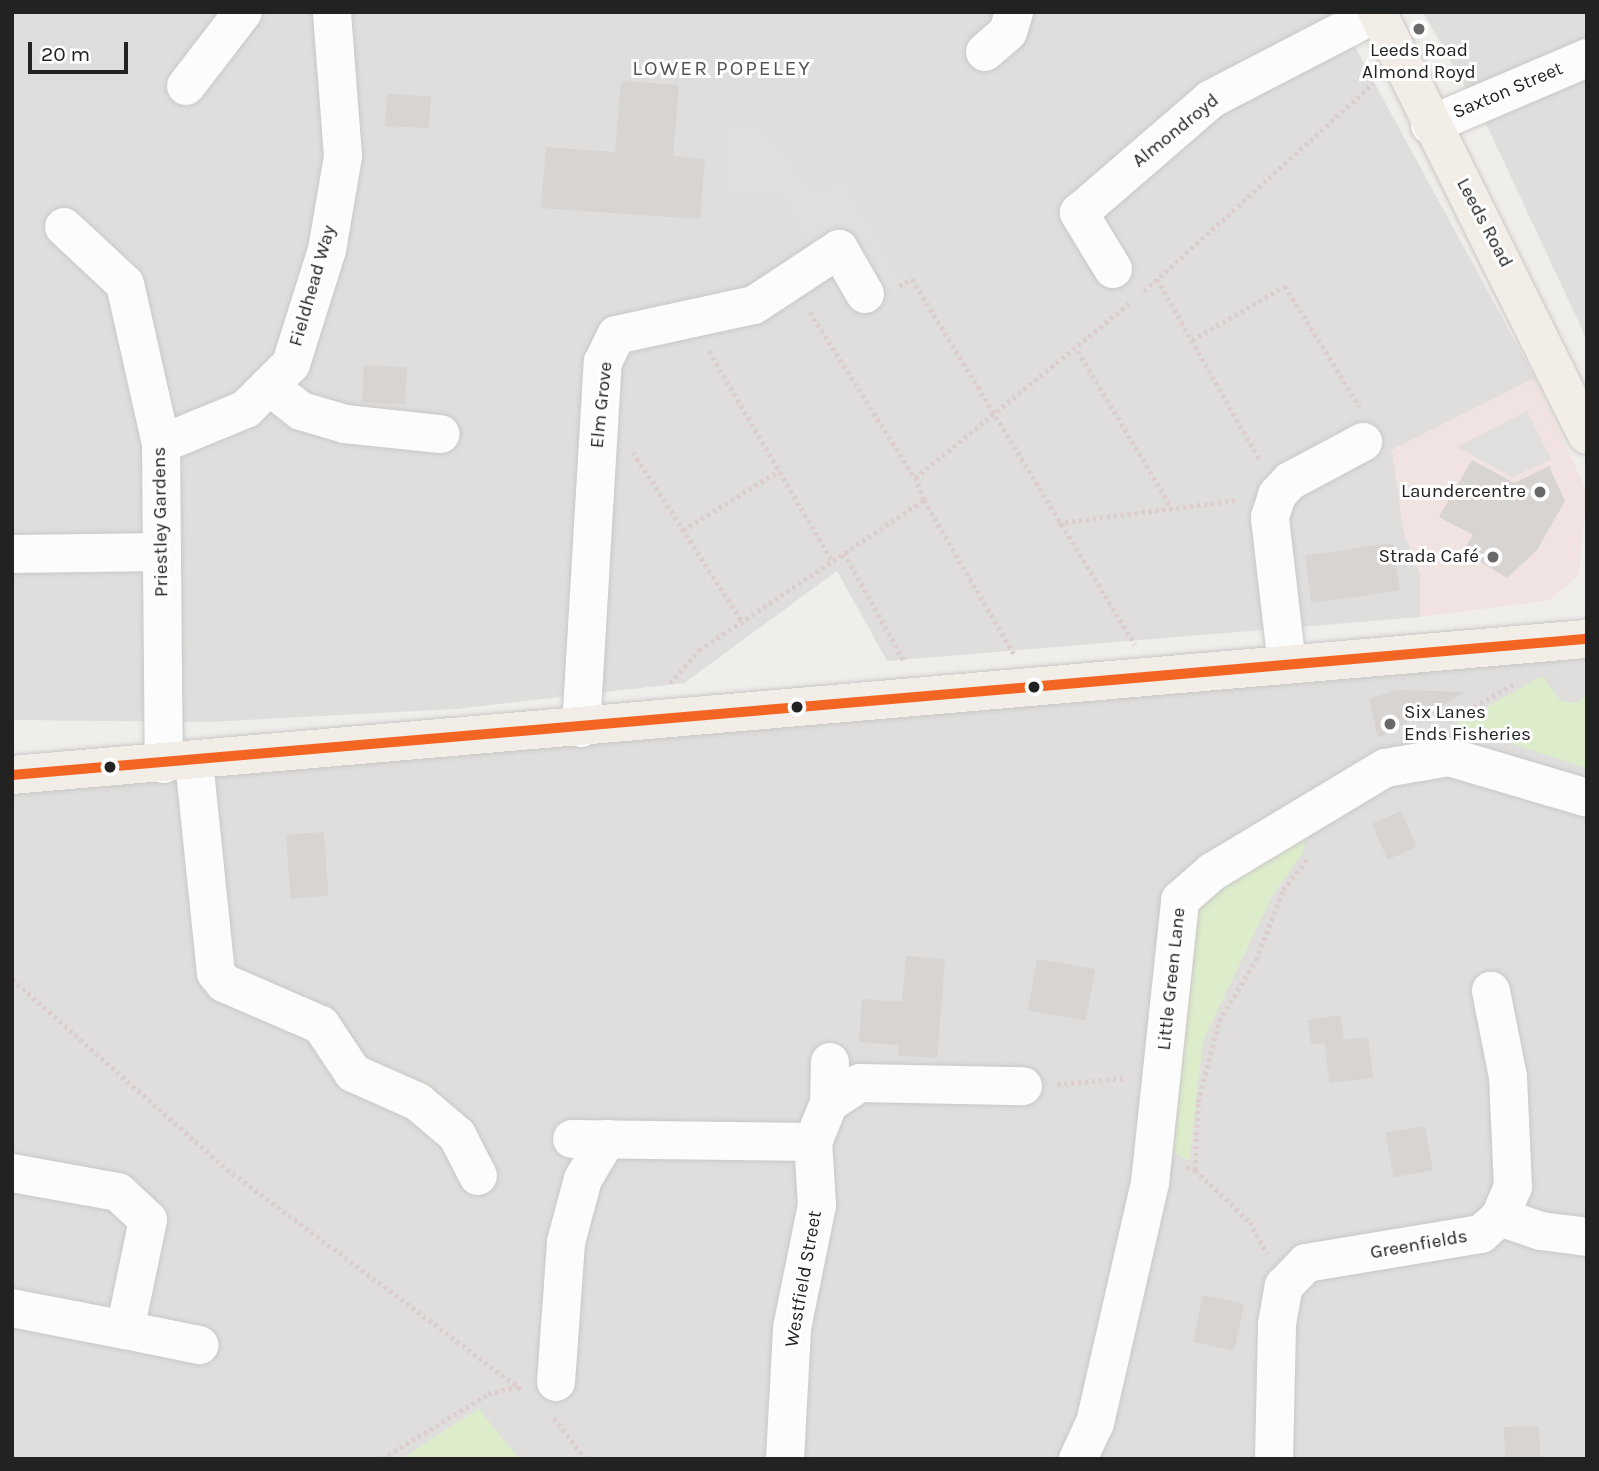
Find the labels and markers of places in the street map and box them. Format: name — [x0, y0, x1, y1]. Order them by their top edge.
marker: Leeds Road Almond Royd — [1411, 21, 1427, 37]
place label: Leeds Road Almond Royd — [1362, 40, 1476, 84]
place label: Laundercentre — [1401, 481, 1526, 503]
marker: Laundercentre — [1532, 484, 1548, 500]
place label: Strada Café — [1378, 546, 1479, 568]
marker: Strada Café — [1485, 549, 1501, 565]
unlabelled marker — [1027, 680, 1041, 694]
unlabelled marker — [790, 700, 804, 714]
place label: Six Lanes Ends Fisheries — [1404, 702, 1531, 746]
marker: Six Lanes Ends Fisheries — [1382, 716, 1398, 732]
unlabelled marker — [103, 760, 117, 774]

